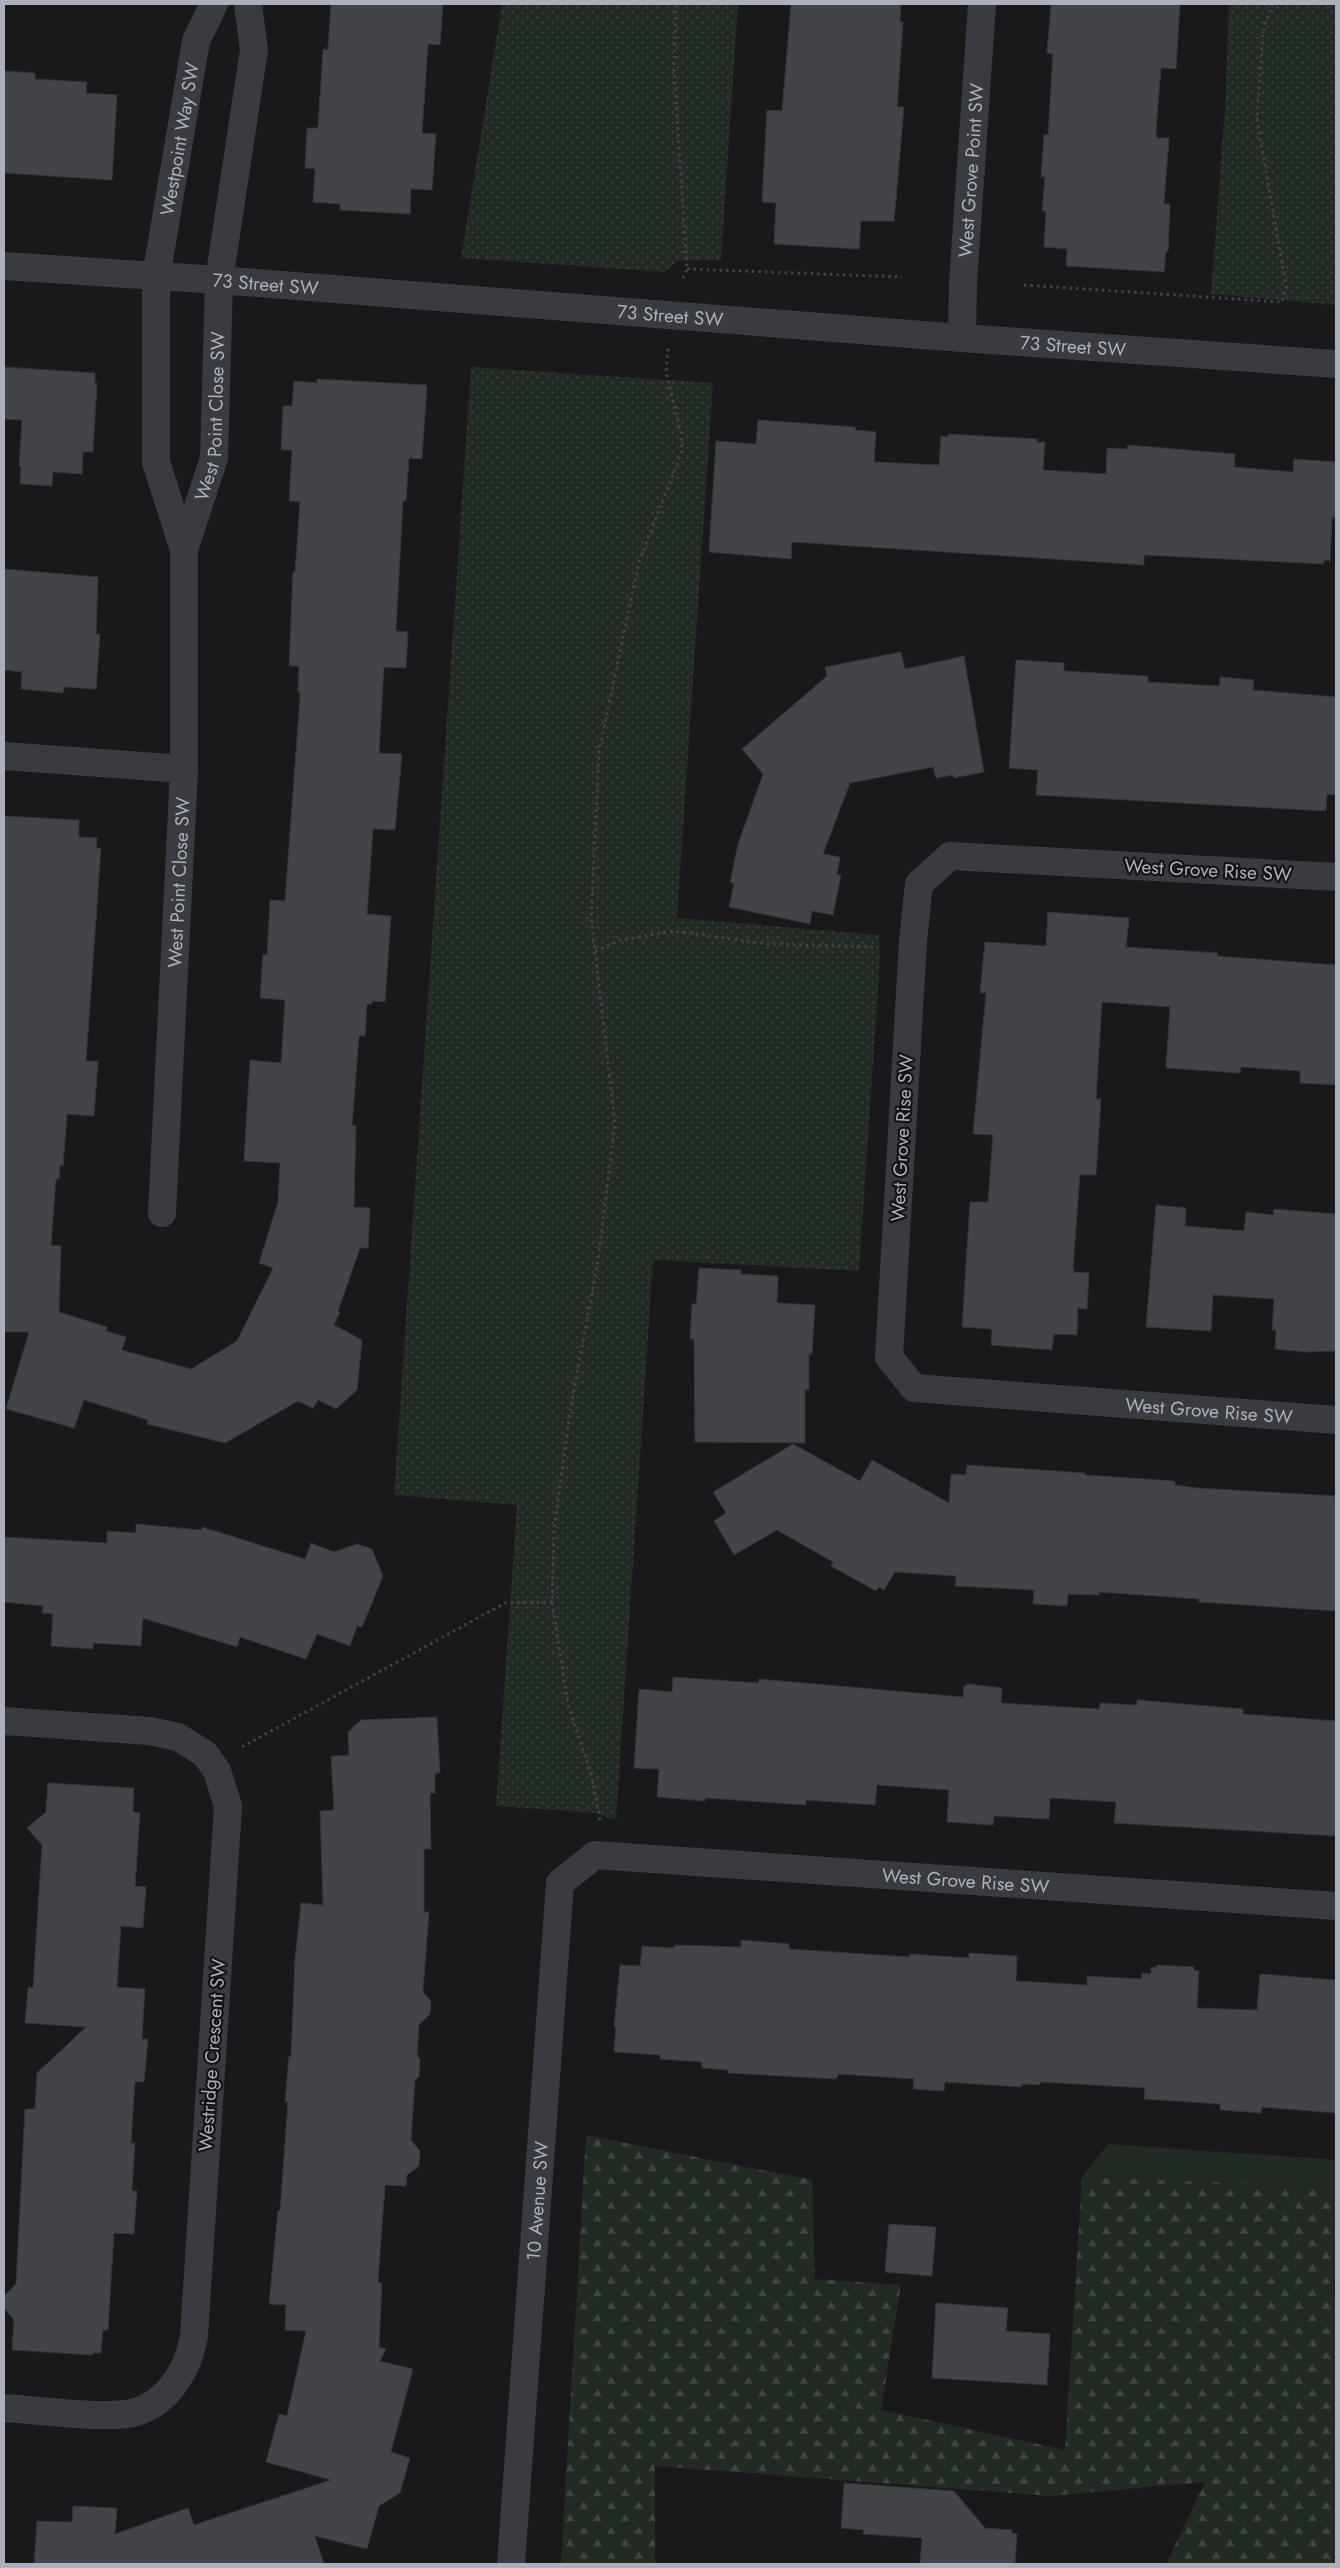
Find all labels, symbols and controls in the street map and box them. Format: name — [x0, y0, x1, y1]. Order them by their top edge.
street label: Westpoint Way SW — [153, 60, 206, 218]
street label: West Grove Point SW — [951, 82, 990, 258]
street label: 73 Street SW — [211, 266, 320, 301]
street label: 73 Street SW — [616, 298, 724, 333]
street label: 73 Street SW — [1019, 329, 1127, 363]
street label: West Point Close SW — [187, 331, 231, 504]
street label: West Point Close SW — [161, 796, 196, 968]
street label: West Grove Rise SW — [1124, 852, 1293, 888]
street label: West Grove Rise SW — [884, 1053, 920, 1222]
street label: West Grove Rise SW — [1124, 1391, 1294, 1430]
street label: West Grove Rise SW — [881, 1861, 1050, 1900]
street label: Westridge Crescent SW — [192, 1958, 232, 2152]
street label: 10 Avenue SW — [519, 2140, 555, 2262]

